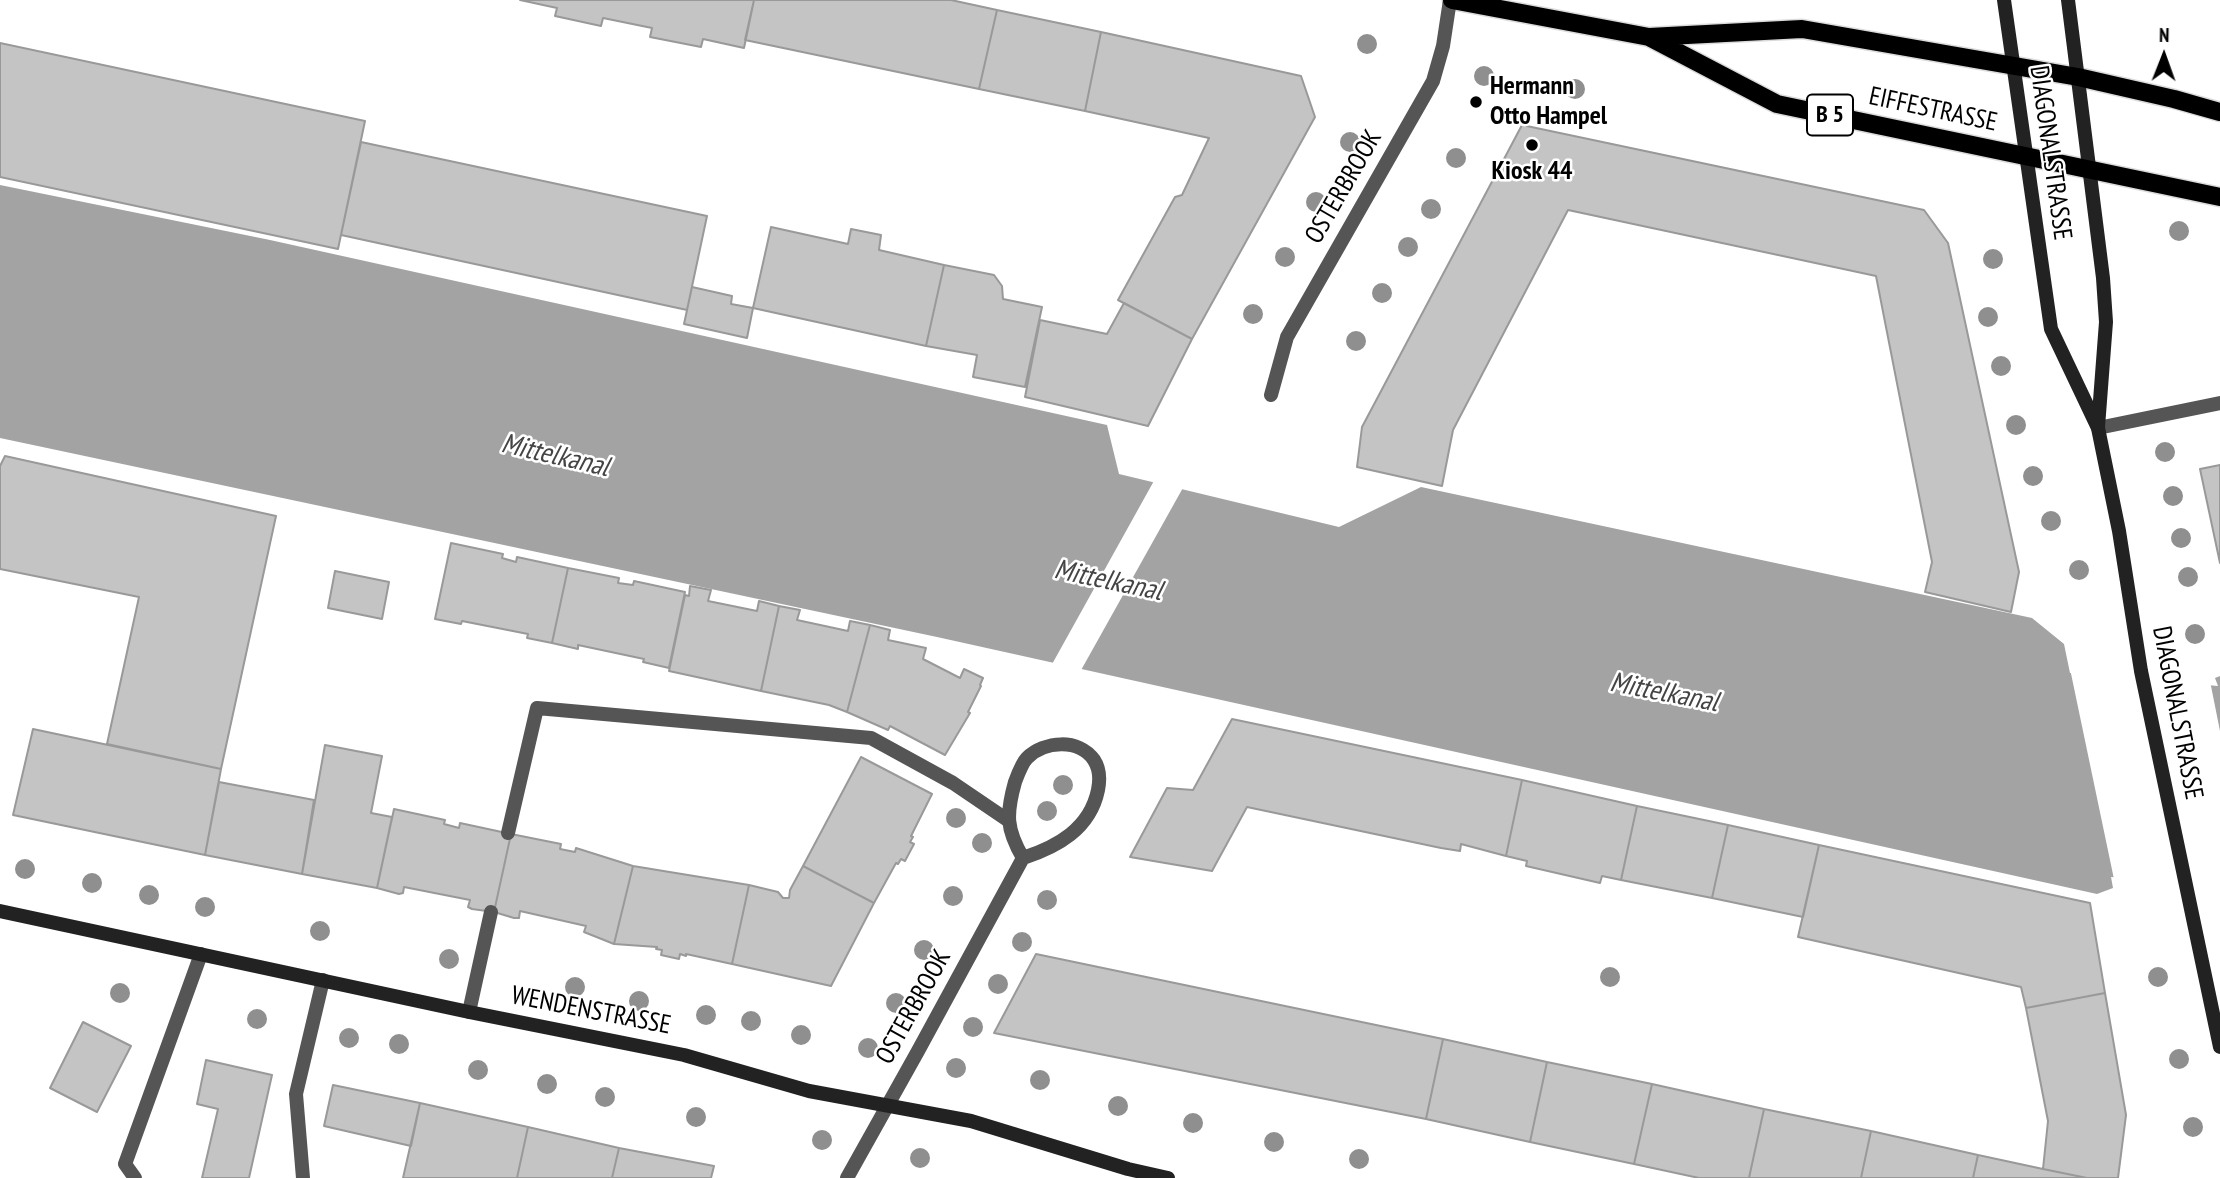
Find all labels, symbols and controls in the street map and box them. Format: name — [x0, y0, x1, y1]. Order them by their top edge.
north arrow — [2129, 21, 2199, 91]
text: N — [2159, 23, 2170, 47]
street label: DIAGONALSTRASSE — [2022, 64, 2078, 242]
place label: Hermann Otto Hampel — [1490, 71, 1607, 132]
street label: EIFFESTRASSE — [1866, 81, 2000, 139]
marker: Hermann Otto Hampel — [1468, 94, 1484, 110]
road number: B 5 — [1807, 94, 1853, 135]
street label: OSTERBROOK — [1299, 125, 1389, 249]
marker: Kiosk 44 — [1524, 137, 1540, 153]
place label: Kiosk 44 — [1492, 156, 1572, 188]
water label: Mittelkanal — [498, 427, 612, 485]
water label: Mittelkanal — [1051, 553, 1165, 609]
street label: DIAGONALSTRASSE — [2145, 624, 2209, 802]
water label: Mittelkanal — [1607, 666, 1721, 720]
street label: OSTERBROOK — [870, 944, 958, 1070]
street label: WENDENSTRASSE — [509, 980, 673, 1042]

